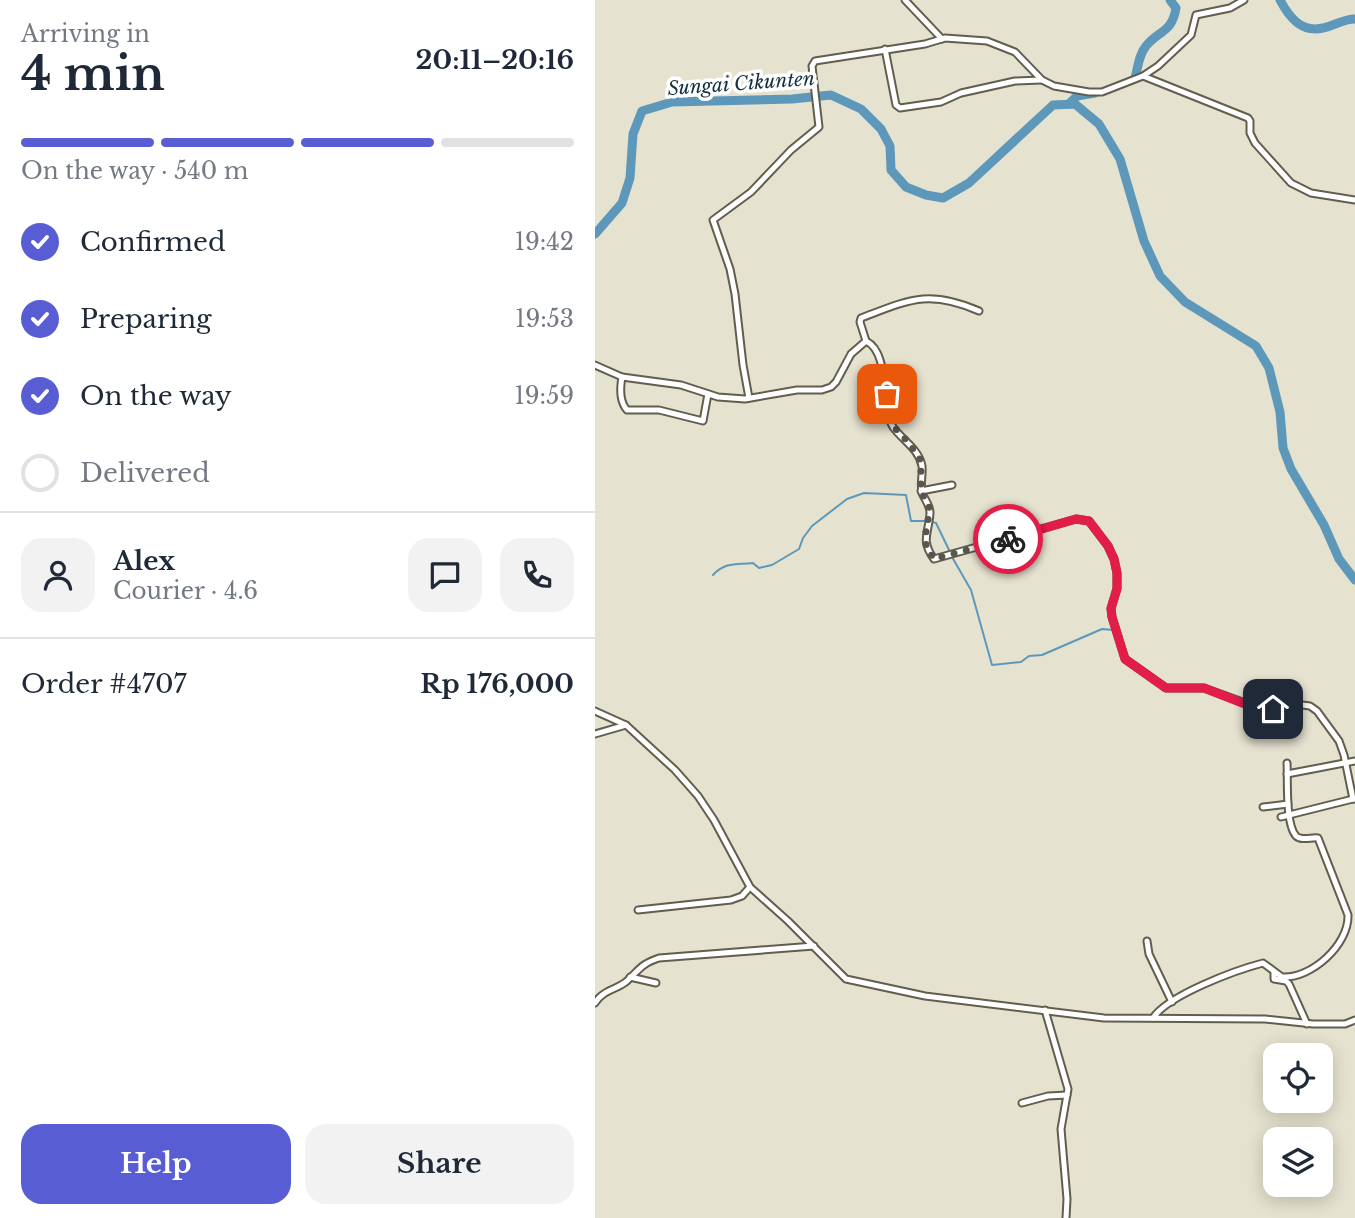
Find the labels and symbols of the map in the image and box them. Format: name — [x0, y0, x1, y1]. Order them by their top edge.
water label: Sungai Cikunten — [667, 67, 816, 100]
pin — [857, 364, 917, 424]
courier — [973, 504, 1043, 574]
pin — [1243, 679, 1303, 739]

